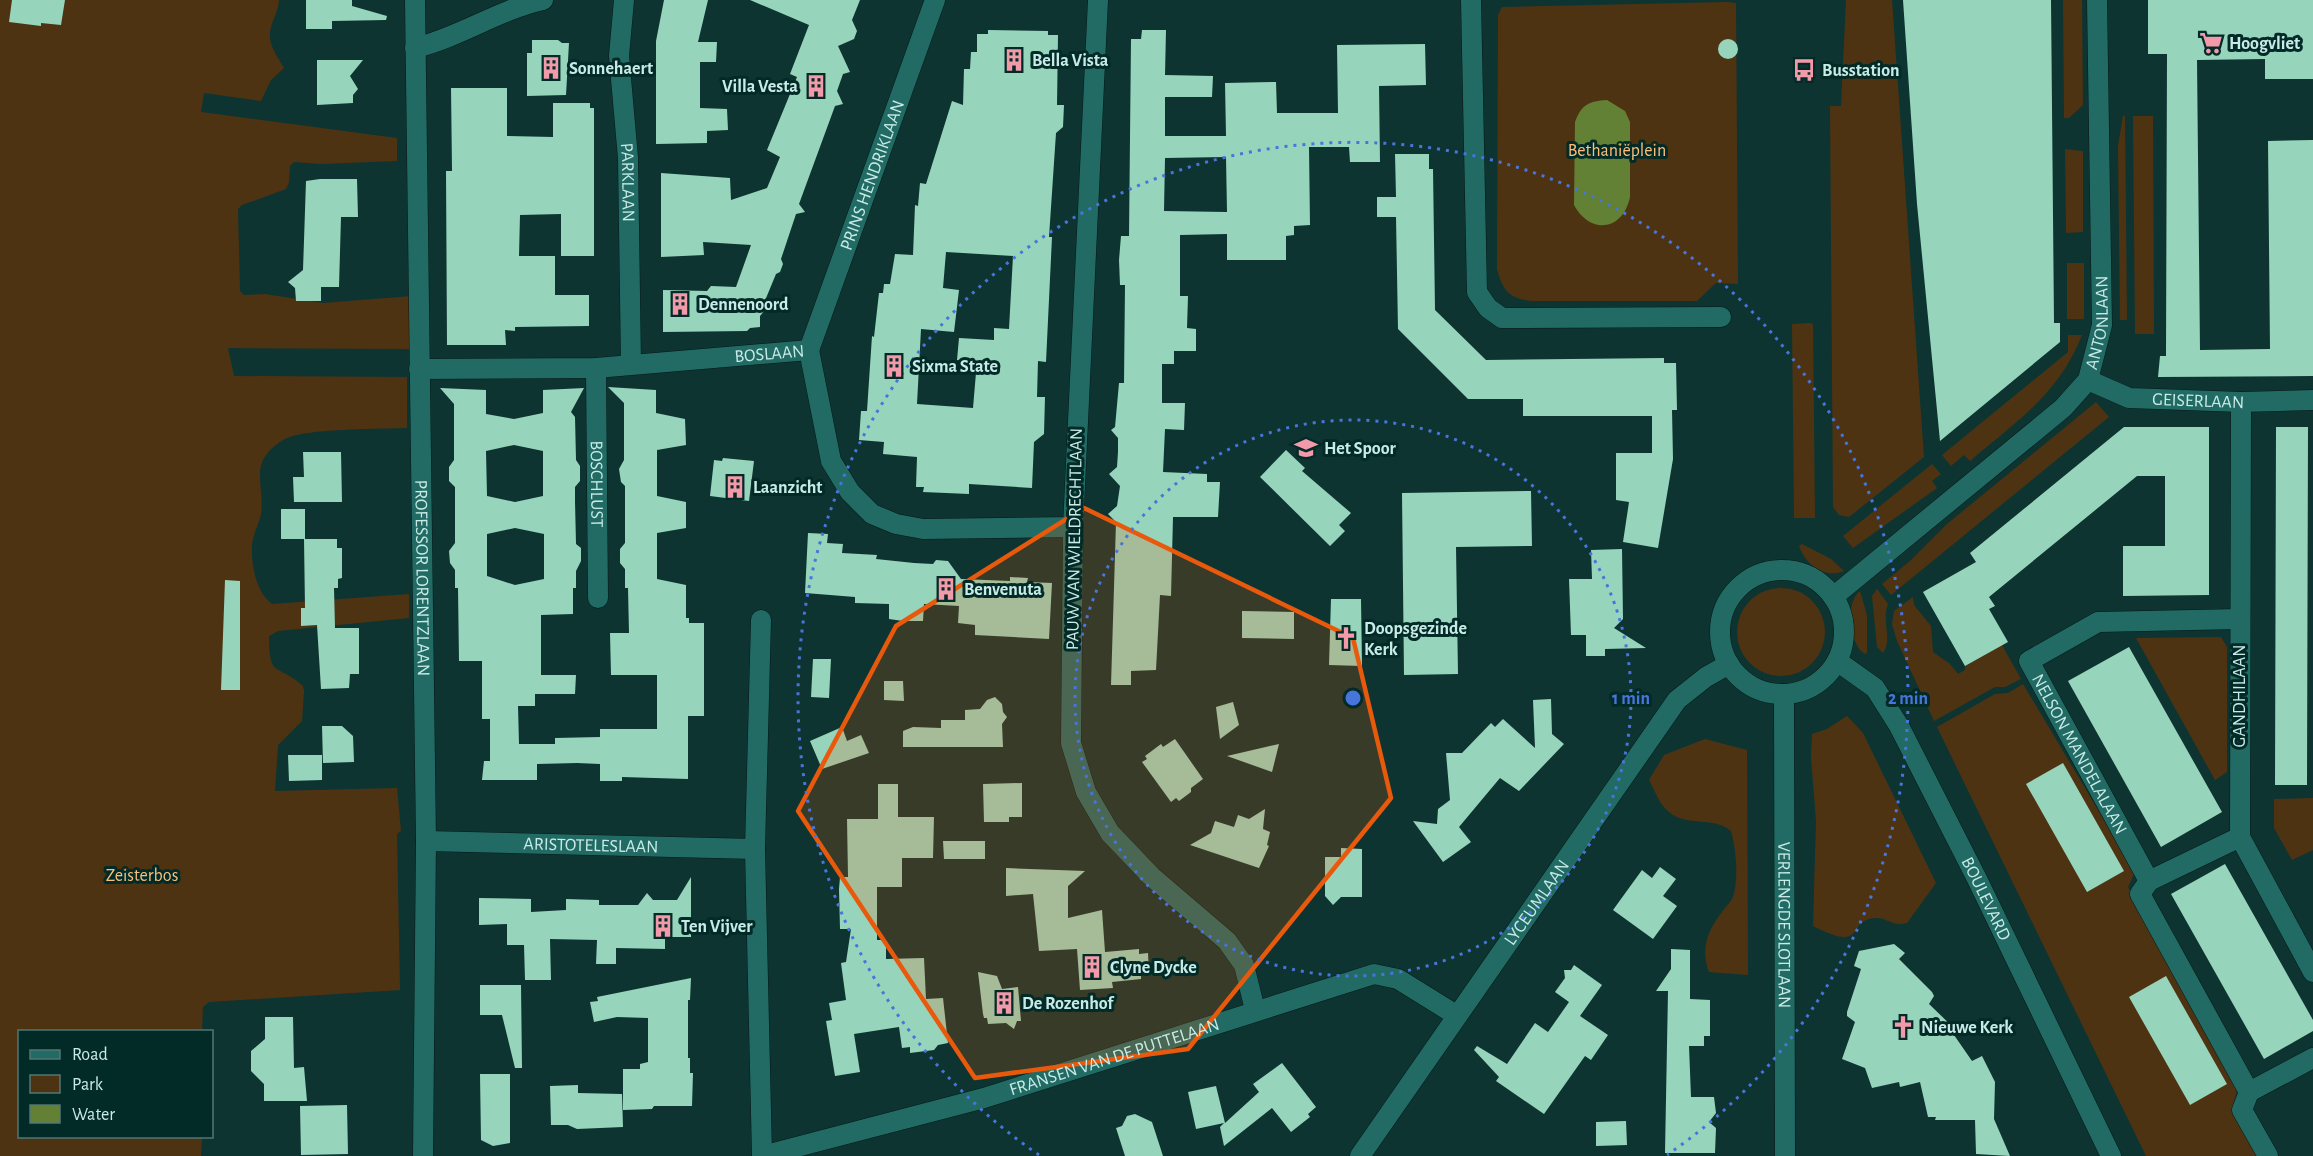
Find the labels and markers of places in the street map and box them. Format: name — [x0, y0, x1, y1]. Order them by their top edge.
supermarket icon: Hoogvliet — [2198, 30, 2224, 56]
place label: Hoogvliet — [2229, 35, 2300, 53]
building icon: Bella Vista — [1001, 47, 1027, 73]
place label: Bella Vista — [1032, 52, 1109, 70]
building icon: Sonnehaert — [538, 55, 564, 81]
bus stop icon: Busstation — [1791, 57, 1817, 83]
place label: Sonnehaert — [569, 60, 653, 78]
place label: Busstation — [1822, 62, 1899, 80]
building icon: Villa Vesta — [803, 73, 829, 99]
place label: Villa Vesta — [722, 78, 798, 96]
building icon: Dennenoord — [667, 291, 693, 317]
place label: Dennenoord — [698, 296, 789, 314]
building icon: Sixma State — [881, 353, 907, 379]
place label: Sixma State — [912, 358, 998, 376]
school or university icon: Het Spoor — [1293, 435, 1319, 461]
place label: Het Spoor — [1324, 440, 1396, 458]
building icon: Laanzicht — [722, 474, 748, 500]
place label: Laanzicht — [753, 479, 822, 497]
building icon: Benvenuta — [933, 576, 959, 602]
place label: Benvenuta — [964, 581, 1042, 599]
place label: Doopsgezinde Kerk — [1364, 620, 1467, 659]
church icon: Doopsgezinde Kerk — [1333, 625, 1359, 651]
centre of rings — [1343, 688, 1363, 708]
building icon: Ten Vijver — [650, 913, 676, 939]
place label: Ten Vijver — [681, 918, 753, 936]
building icon: Clyne Dycke — [1079, 954, 1105, 980]
place label: Clyne Dycke — [1110, 959, 1197, 977]
building icon: De Rozenhof — [991, 990, 1017, 1016]
place label: De Rozenhof — [1022, 995, 1115, 1013]
church icon: Nieuwe Kerk — [1890, 1014, 1916, 1040]
place label: Nieuwe Kerk — [1921, 1019, 2013, 1037]

